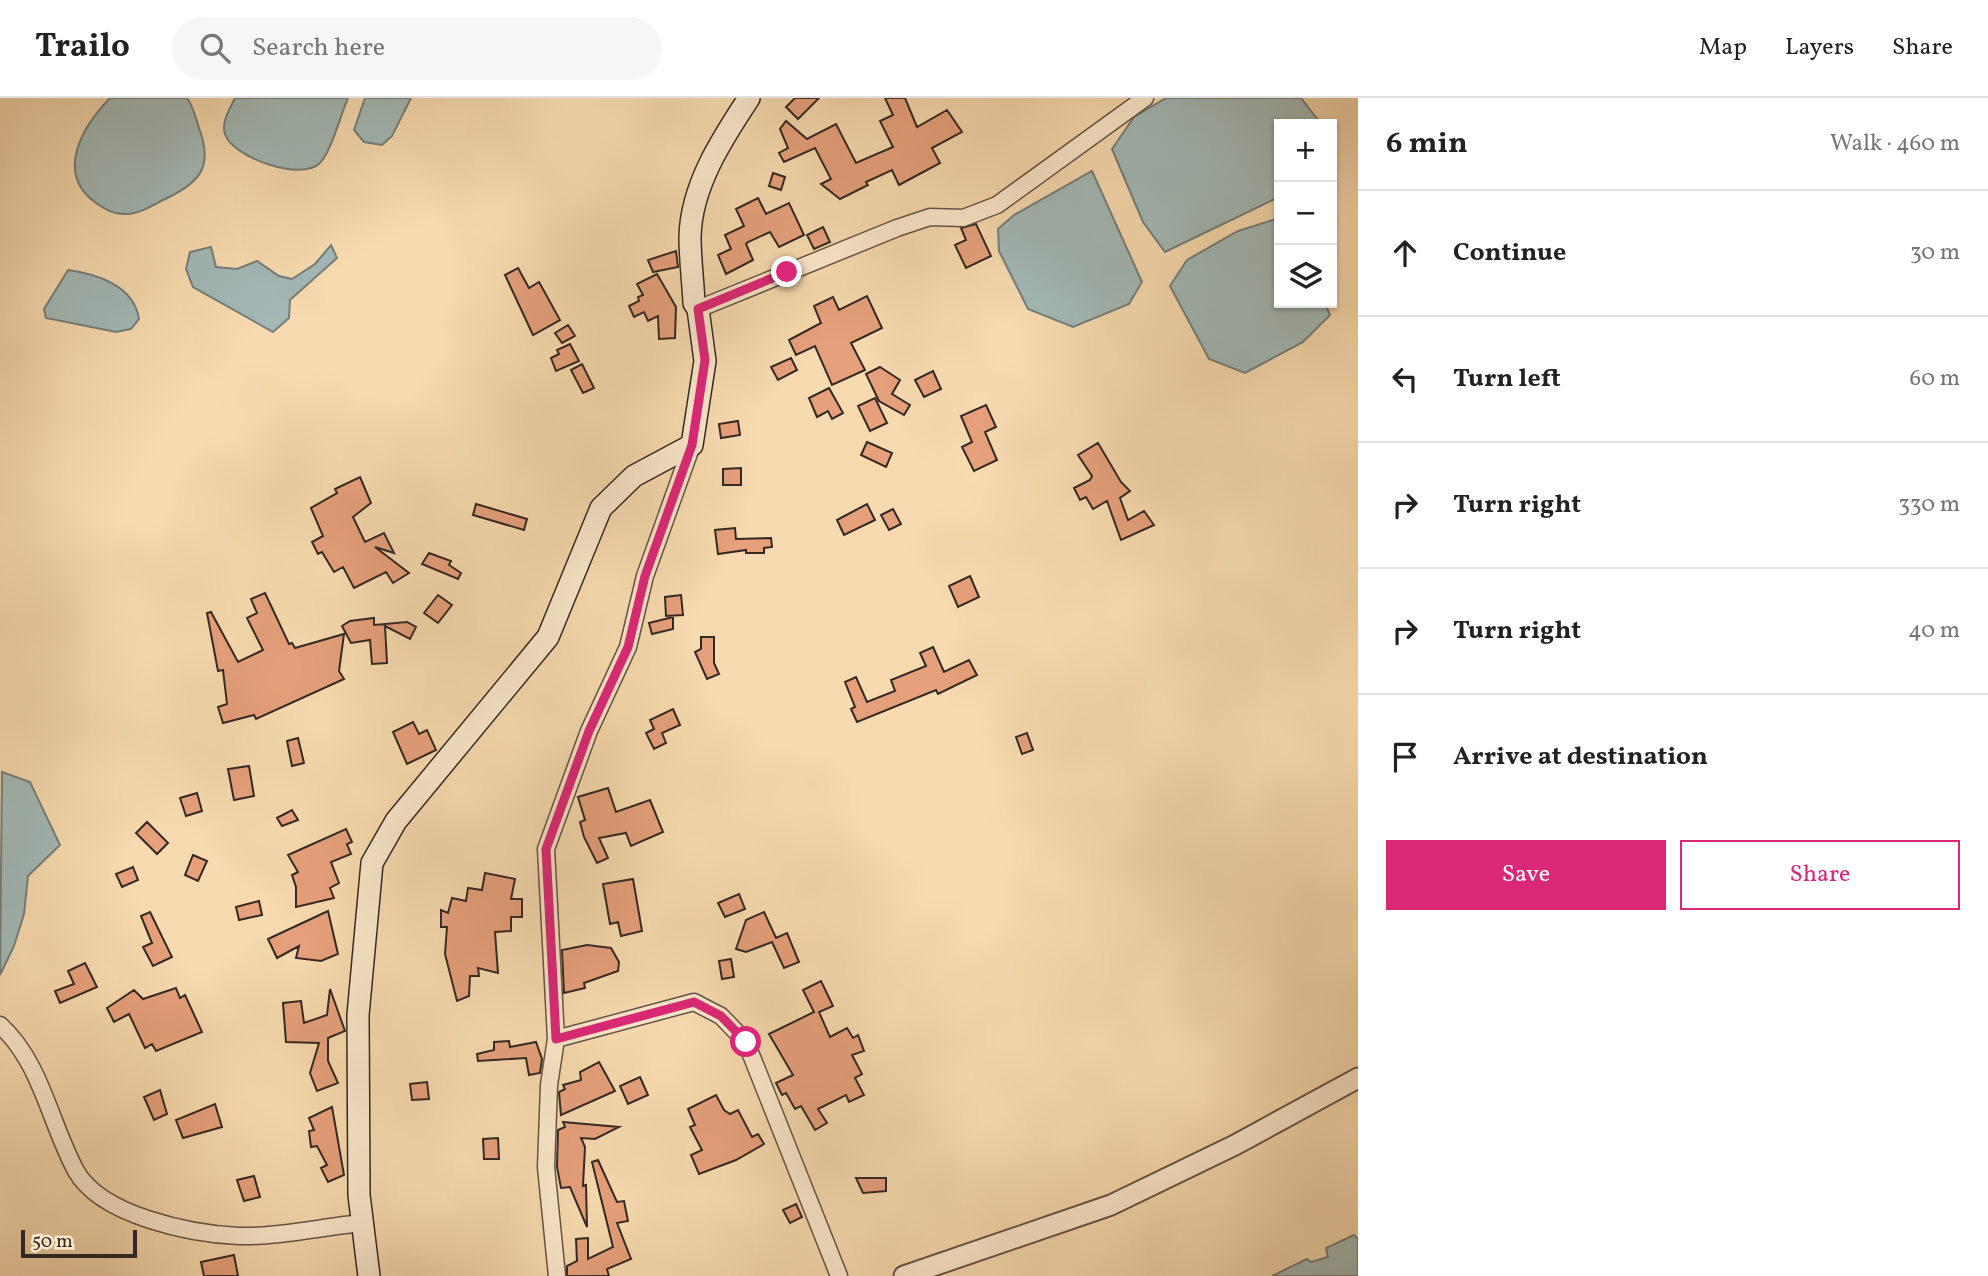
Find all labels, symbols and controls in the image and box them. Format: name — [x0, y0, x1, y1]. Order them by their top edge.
search box — [172, 17, 662, 80]
text: Trailo — [35, 25, 130, 71]
icon: search — [196, 29, 234, 67]
text: Search here — [252, 30, 385, 66]
text: Map — [1699, 31, 1747, 65]
text: Layers — [1785, 31, 1854, 65]
text: Share — [1892, 31, 1953, 65]
map controls — [1274, 119, 1337, 308]
button: + — [1274, 119, 1337, 182]
text: 6 min — [1386, 123, 1468, 165]
text: Walk · 460 m — [1830, 128, 1960, 160]
button: − — [1274, 182, 1337, 245]
icon: ahead — [1386, 234, 1424, 272]
text: Continue — [1453, 235, 1566, 271]
text: 30 m — [1910, 237, 1960, 269]
button: layers — [1274, 245, 1337, 308]
route end — [771, 256, 802, 287]
icon: left — [1386, 360, 1424, 398]
text: Turn left — [1453, 361, 1561, 397]
text: 60 m — [1910, 363, 1960, 395]
icon: right — [1386, 486, 1424, 524]
text: Turn right — [1453, 487, 1581, 523]
text: 330 m — [1898, 489, 1960, 521]
icon: right — [1386, 612, 1424, 650]
text: Turn right — [1453, 613, 1581, 649]
text: 40 m — [1908, 615, 1960, 647]
icon: arrive — [1386, 738, 1424, 776]
text: Arrive at destination — [1453, 739, 1708, 775]
button: Save — [1386, 840, 1666, 910]
button: Share — [1680, 840, 1960, 910]
route start — [730, 1026, 761, 1057]
scale bar — [21, 1227, 136, 1259]
text: 50 m — [32, 1229, 73, 1255]

